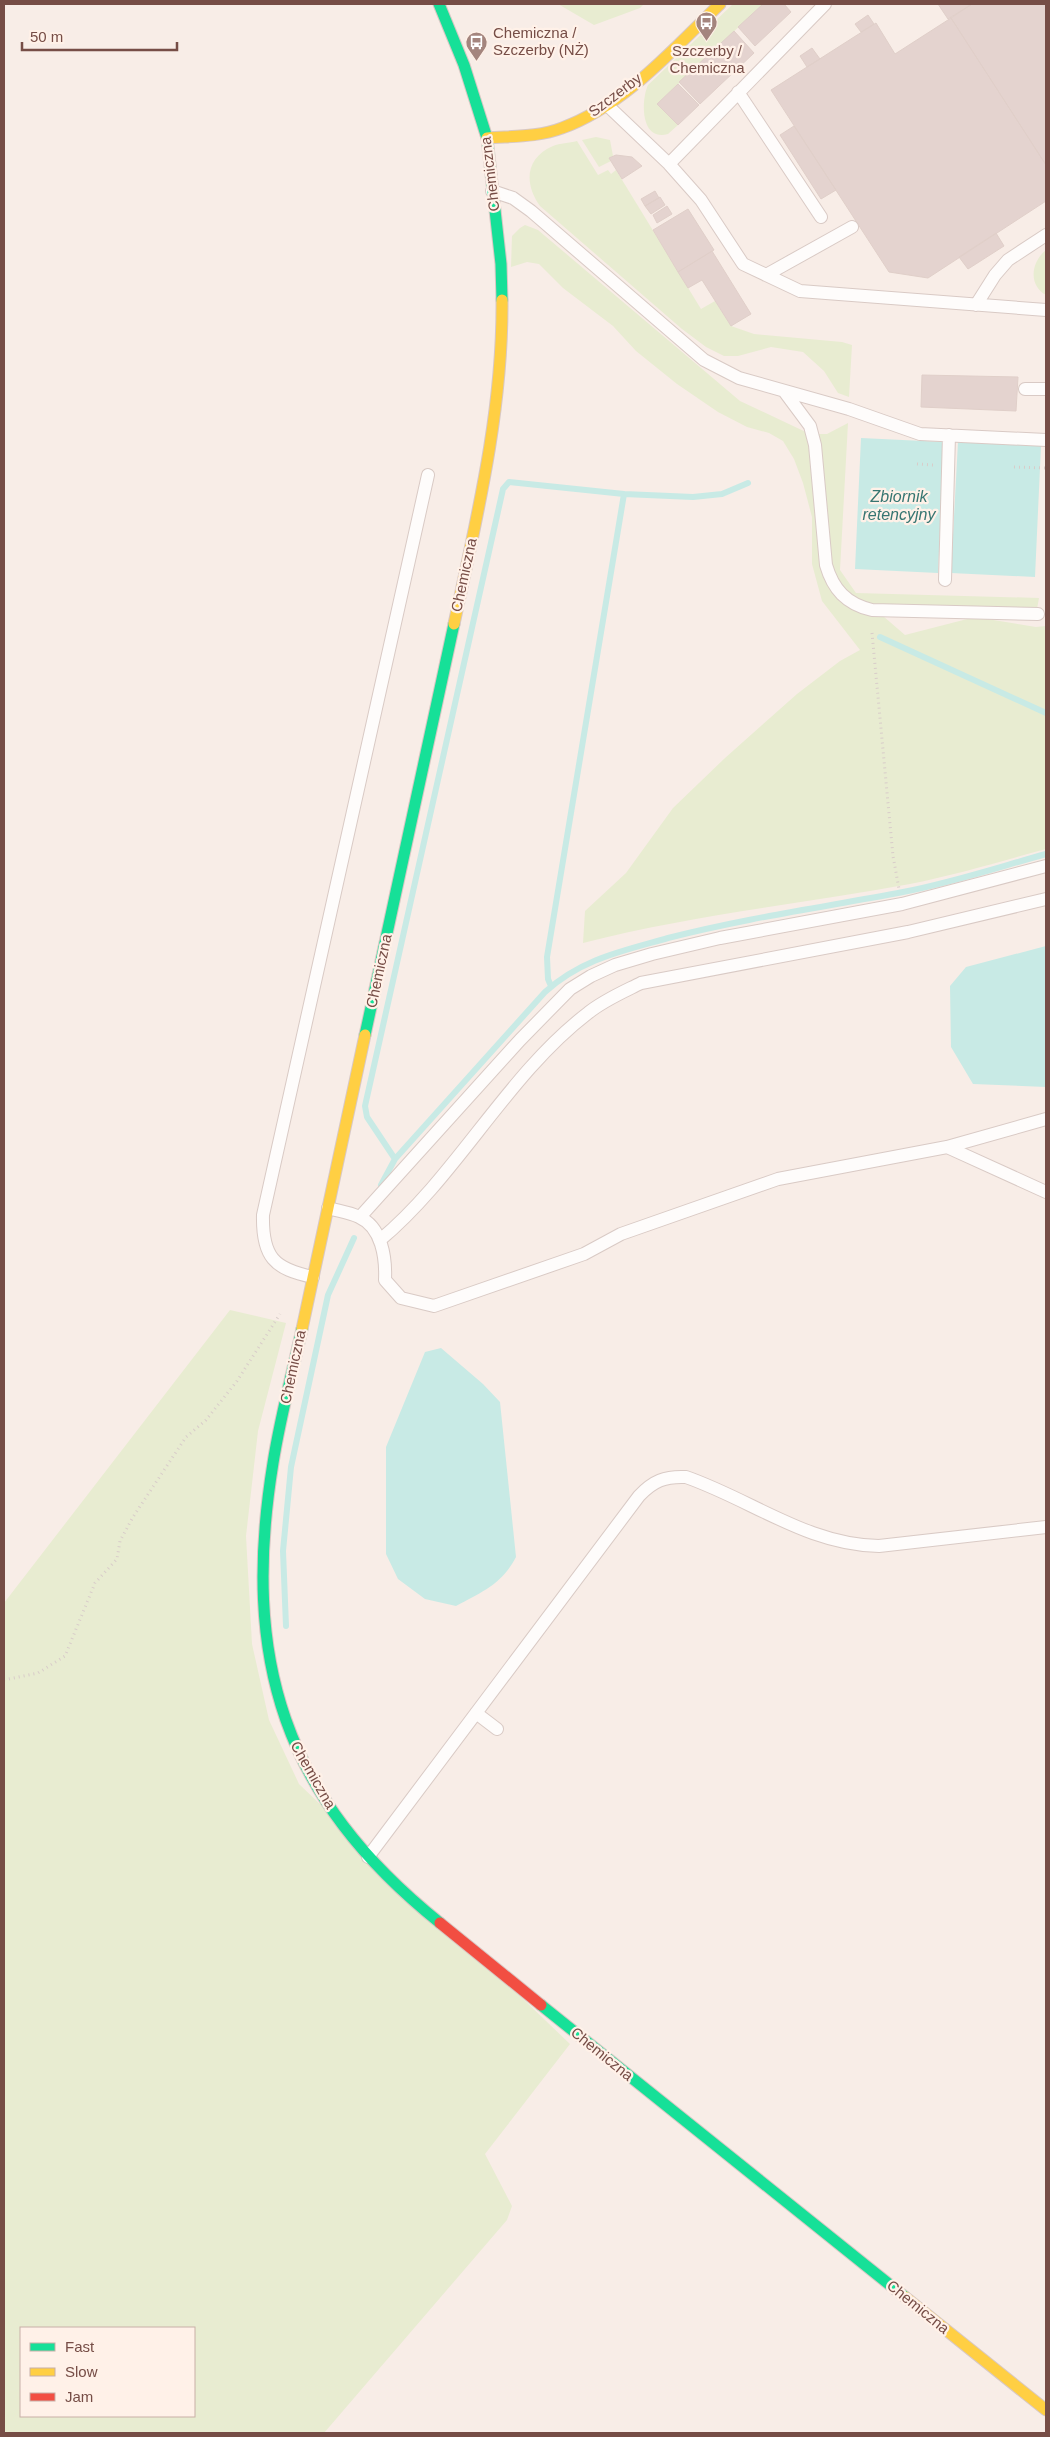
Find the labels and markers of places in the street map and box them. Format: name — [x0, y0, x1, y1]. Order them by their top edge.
bus stop icon: Szczerby / Chemiczna — [695, 10, 719, 41]
place label: Chemiczna / Szczerby (NŻ) — [493, 24, 589, 58]
bus stop icon: Chemiczna / Szczerby (NŻ) — [465, 30, 489, 61]
place label: Szczerby / Chemiczna — [669, 42, 745, 76]

